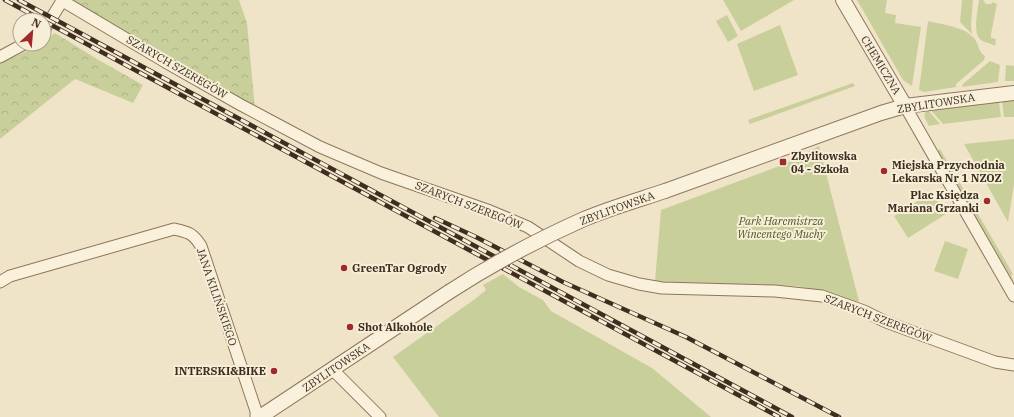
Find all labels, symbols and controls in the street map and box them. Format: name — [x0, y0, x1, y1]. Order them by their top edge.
north arrow — [12, 12, 52, 52]
text: N — [29, 15, 44, 31]
street label: SZARYCH SZEREGÓW — [124, 32, 230, 102]
street label: CHEMICZNA — [858, 33, 904, 97]
street label: ZBYLITOWSKA — [896, 90, 976, 116]
place label: Zbylitowska 04 - Szkoła — [791, 149, 857, 176]
marker: Zbylitowska 04 - Szkoła — [778, 157, 788, 167]
place label: Miejska Przychodnia Lekarska Nr 1 NZOZ — [892, 158, 1005, 185]
marker: Miejska Przychodnia Lekarska Nr 1 NZOZ — [879, 166, 889, 176]
street label: SZARYCH SZEREGÓW — [413, 178, 525, 232]
street label: ZBYLITOWSKA — [578, 188, 657, 228]
place label: Plac Księdza Mariana Grzanki — [888, 188, 979, 215]
marker: Plac Księdza Mariana Grzanki — [982, 196, 992, 206]
park label: Park Harcmistrza Wincentego Muchy — [737, 214, 826, 241]
street label: JANA KILIŃSKIEGO — [194, 246, 240, 348]
place label: GreenTar Ogrody — [352, 261, 448, 275]
marker: GreenTar Ogrody — [339, 263, 349, 273]
street label: SZARYCH SZEREGÓW — [822, 291, 934, 345]
place label: Shot Alkohole — [358, 320, 433, 334]
marker: Shot Alkohole — [345, 322, 355, 332]
street label: ZBYLITOWSKA — [300, 339, 373, 395]
place label: INTERSKI&BIKE — [175, 364, 266, 378]
marker: INTERSKI&BIKE — [269, 366, 279, 376]

